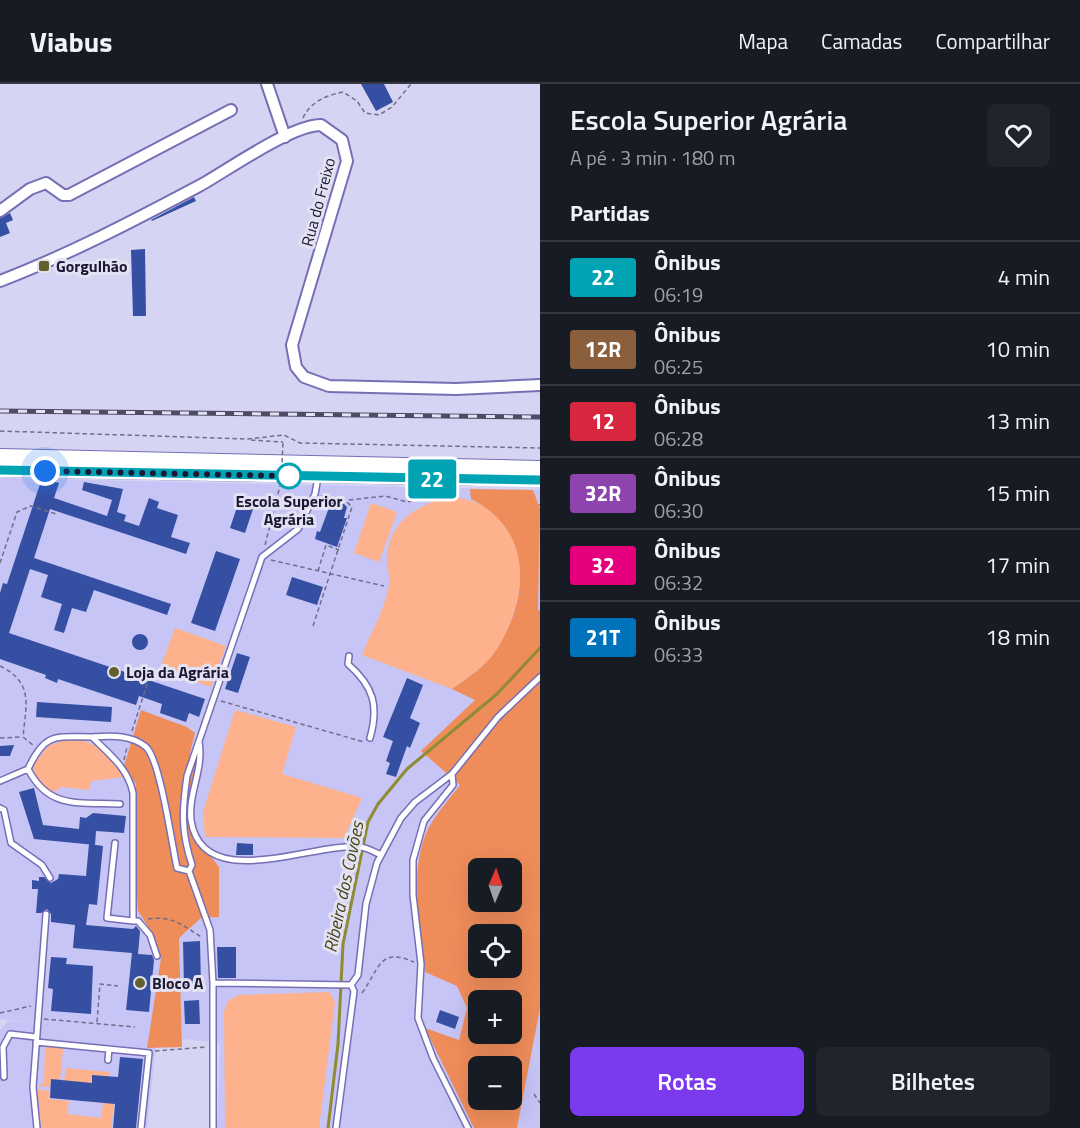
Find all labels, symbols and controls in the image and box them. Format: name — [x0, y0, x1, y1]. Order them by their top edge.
text: Viabus — [30, 20, 112, 63]
text: Mapa — [738, 25, 788, 57]
text: Camadas — [821, 25, 902, 57]
text: Compartilhar — [935, 25, 1050, 57]
text: Escola Superior Agrária — [570, 98, 847, 141]
button: heart — [987, 104, 1050, 167]
text: A pé · 3 min · 180 m — [570, 142, 735, 173]
street label: Rua do Freixo — [295, 155, 341, 249]
text: Partidas — [570, 196, 650, 230]
text: Ônibus — [654, 245, 721, 279]
place label: Gorgulhão — [56, 254, 128, 278]
marker: Gorgulhão — [37, 259, 51, 273]
text: 4 min — [998, 260, 1050, 294]
text: 22 — [591, 261, 615, 293]
text: 06:19 — [654, 279, 703, 310]
text: Ônibus — [654, 317, 721, 351]
text: 10 min — [985, 332, 1050, 366]
text: 12R — [585, 333, 621, 365]
text: 06:25 — [654, 351, 703, 382]
text: Ônibus — [654, 389, 721, 423]
text: 13 min — [985, 404, 1050, 438]
text: 12 — [591, 405, 615, 437]
text: 06:28 — [654, 423, 703, 454]
your location — [30, 456, 60, 486]
line badge: 22 — [405, 460, 459, 498]
text: Ônibus — [654, 461, 721, 495]
marker: Escola Superior Agrária — [276, 463, 302, 489]
text: 22 — [420, 463, 444, 495]
text: 15 min — [985, 476, 1050, 510]
text: 32R — [585, 477, 621, 509]
place label: Escola Superior Agrária — [236, 489, 343, 531]
text: 06:30 — [654, 495, 703, 526]
text: Ônibus — [654, 533, 721, 567]
text: 17 min — [985, 548, 1050, 582]
text: 32 — [591, 549, 615, 581]
text: 06:32 — [654, 567, 703, 598]
text: Ônibus — [654, 605, 721, 639]
text: 18 min — [985, 620, 1050, 654]
text: 21T — [586, 621, 620, 653]
text: 06:33 — [654, 639, 703, 670]
place label: Loja da Agrária — [126, 660, 229, 684]
marker: Loja da Agrária — [107, 665, 121, 679]
water label: Ribeira dos Covões — [316, 818, 371, 955]
north arrow — [468, 858, 522, 912]
map controls — [468, 858, 522, 1110]
button: locate — [468, 924, 522, 978]
place label: Bloco A — [152, 971, 204, 995]
marker: Bloco A — [133, 976, 147, 990]
button: + — [468, 990, 522, 1044]
button: Rotas — [570, 1047, 804, 1116]
button: Bilhetes — [816, 1047, 1050, 1116]
button: − — [468, 1056, 522, 1110]

